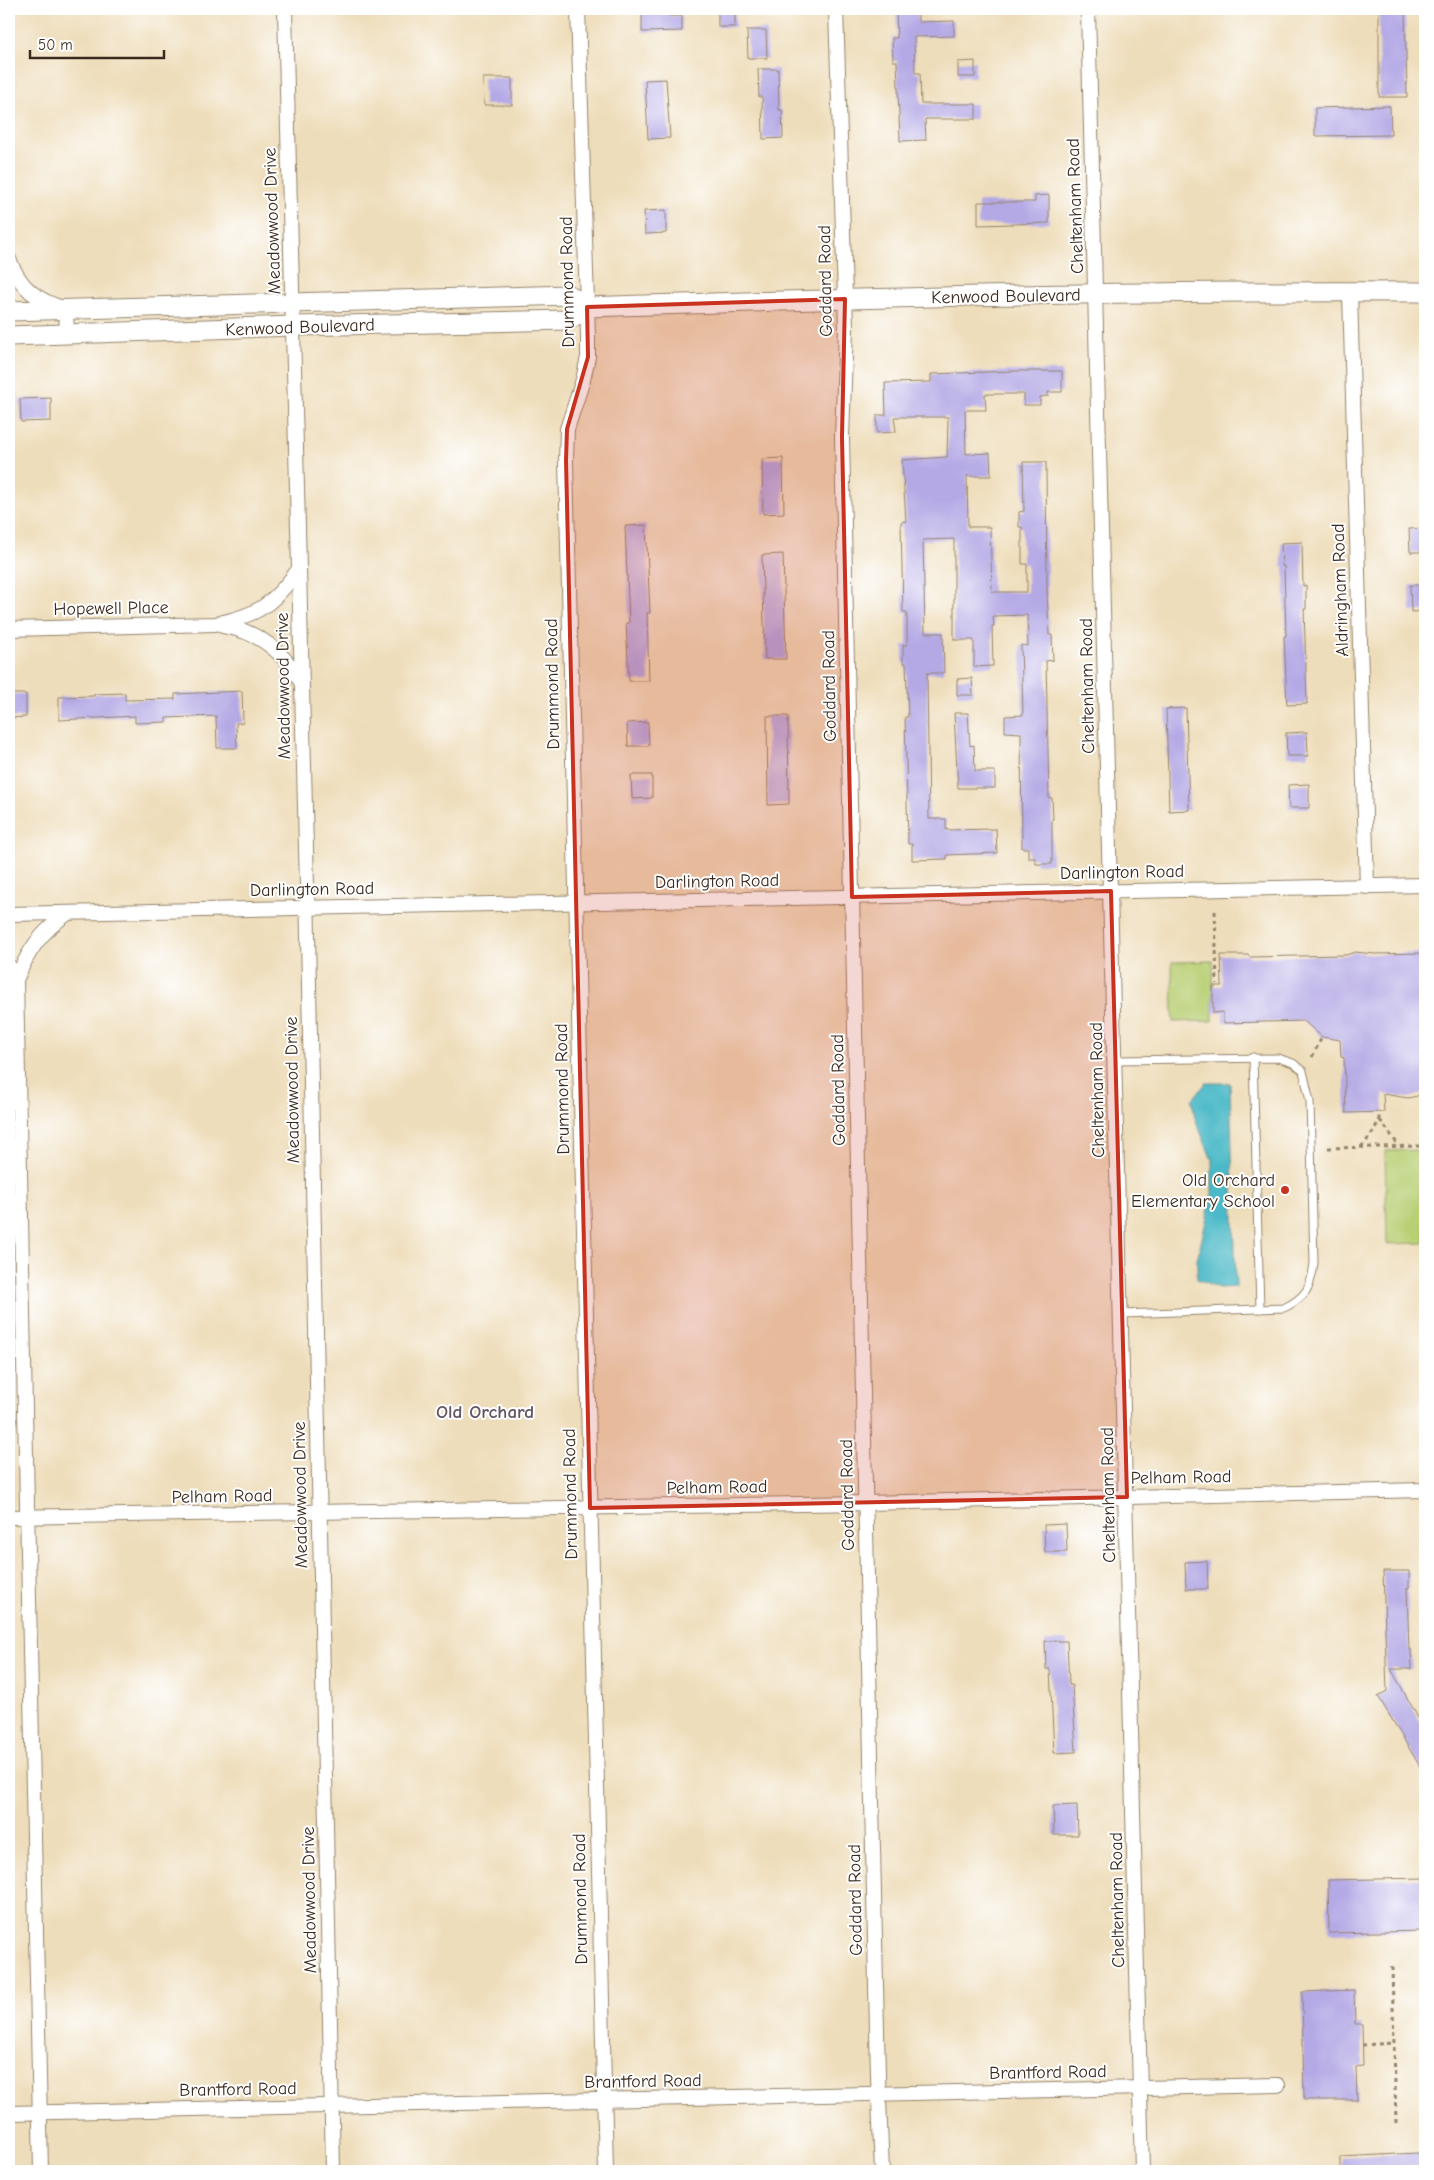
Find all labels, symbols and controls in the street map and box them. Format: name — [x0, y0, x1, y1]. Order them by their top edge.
scale bar — [30, 28, 164, 60]
text: 50 m — [38, 36, 73, 54]
street label: Cheltenham Road — [1063, 138, 1088, 274]
street label: Meadowwood Drive — [259, 147, 286, 295]
street label: Drummond Road — [556, 216, 579, 348]
street label: Goddard Road — [814, 225, 837, 337]
street label: Kenwood Boulevard — [931, 285, 1081, 308]
street label: Kenwood Boulevard — [225, 314, 375, 341]
street label: Aldringham Road — [1328, 523, 1353, 657]
street label: Hopewell Place — [53, 597, 169, 620]
street label: Meadowwood Drive — [272, 612, 295, 760]
street label: Drummond Road — [541, 618, 564, 750]
street label: Cheltenham Road — [1076, 618, 1099, 754]
street label: Goddard Road — [818, 630, 841, 742]
street label: Darlington Road — [1060, 861, 1184, 884]
street label: Darlington Road — [655, 870, 779, 893]
street label: Darlington Road — [250, 878, 374, 901]
street label: Meadowwood Drive — [281, 1016, 304, 1164]
street label: Cheltenham Road — [1086, 1022, 1109, 1158]
street label: Drummond Road — [551, 1023, 574, 1155]
street label: Goddard Road — [827, 1034, 850, 1146]
place label: Old Orchard Elementary School — [1131, 1170, 1275, 1212]
marker: Old Orchard Elementary School — [1279, 1184, 1291, 1196]
district label: Old Orchard — [436, 1401, 534, 1423]
street label: Meadowwood Drive — [289, 1421, 312, 1569]
street label: Cheltenham Road — [1097, 1427, 1120, 1563]
street label: Drummond Road — [559, 1428, 582, 1560]
street label: Goddard Road — [836, 1439, 859, 1551]
street label: Pelham Road — [1130, 1466, 1232, 1489]
street label: Pelham Road — [666, 1476, 768, 1499]
street label: Pelham Road — [171, 1485, 273, 1508]
street label: Meadowwood Drive — [298, 1826, 321, 1974]
street label: Cheltenham Road — [1106, 1832, 1129, 1968]
street label: Drummond Road — [569, 1833, 592, 1965]
street label: Goddard Road — [844, 1844, 867, 1956]
street label: Brantford Road — [989, 2061, 1107, 2084]
street label: Brantford Road — [584, 2070, 702, 2093]
street label: Brantford Road — [179, 2078, 297, 2101]

